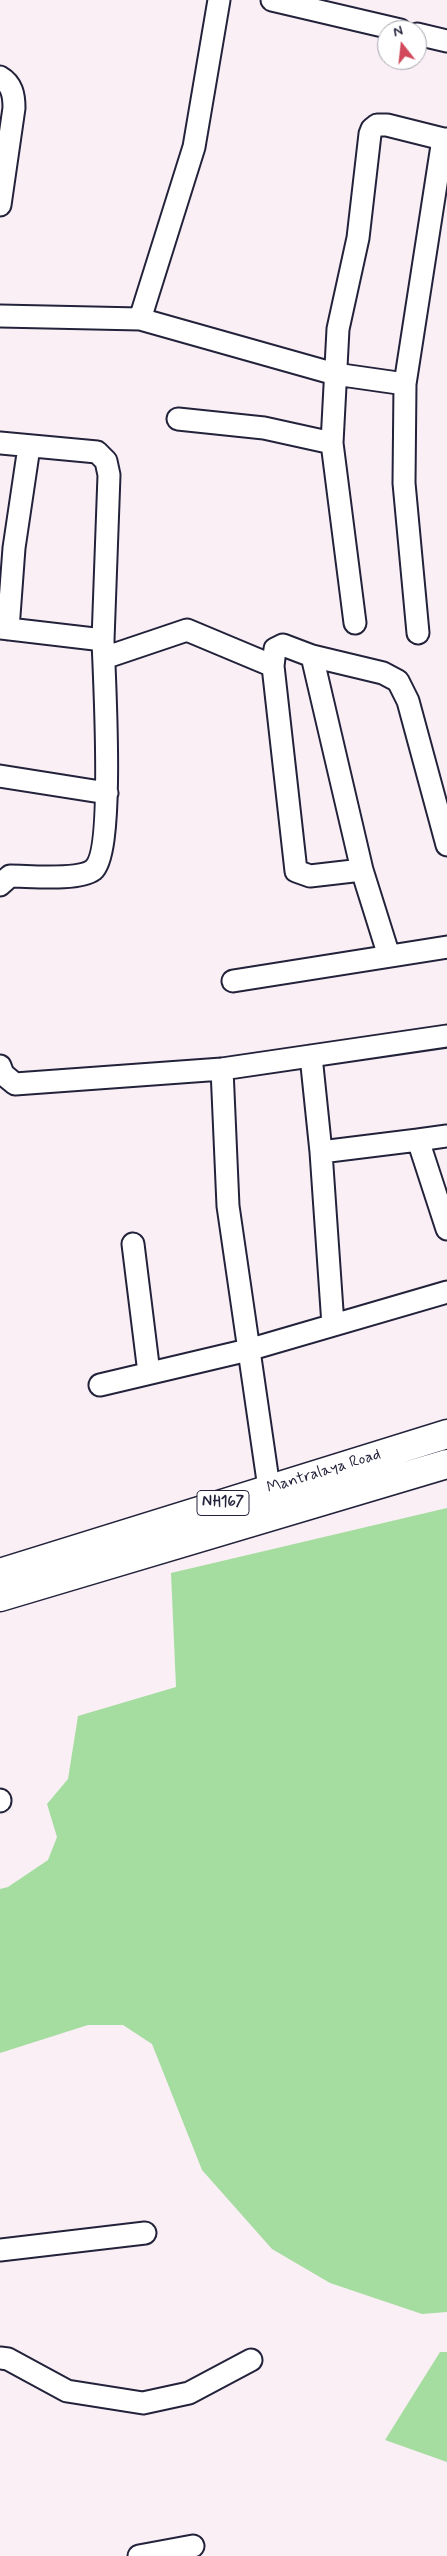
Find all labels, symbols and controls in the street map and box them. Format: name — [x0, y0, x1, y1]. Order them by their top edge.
north arrow — [377, 20, 427, 70]
text: N — [391, 22, 405, 41]
street label: Mantralaya Road — [265, 1446, 383, 1498]
road number: NH167 — [197, 1490, 249, 1516]

